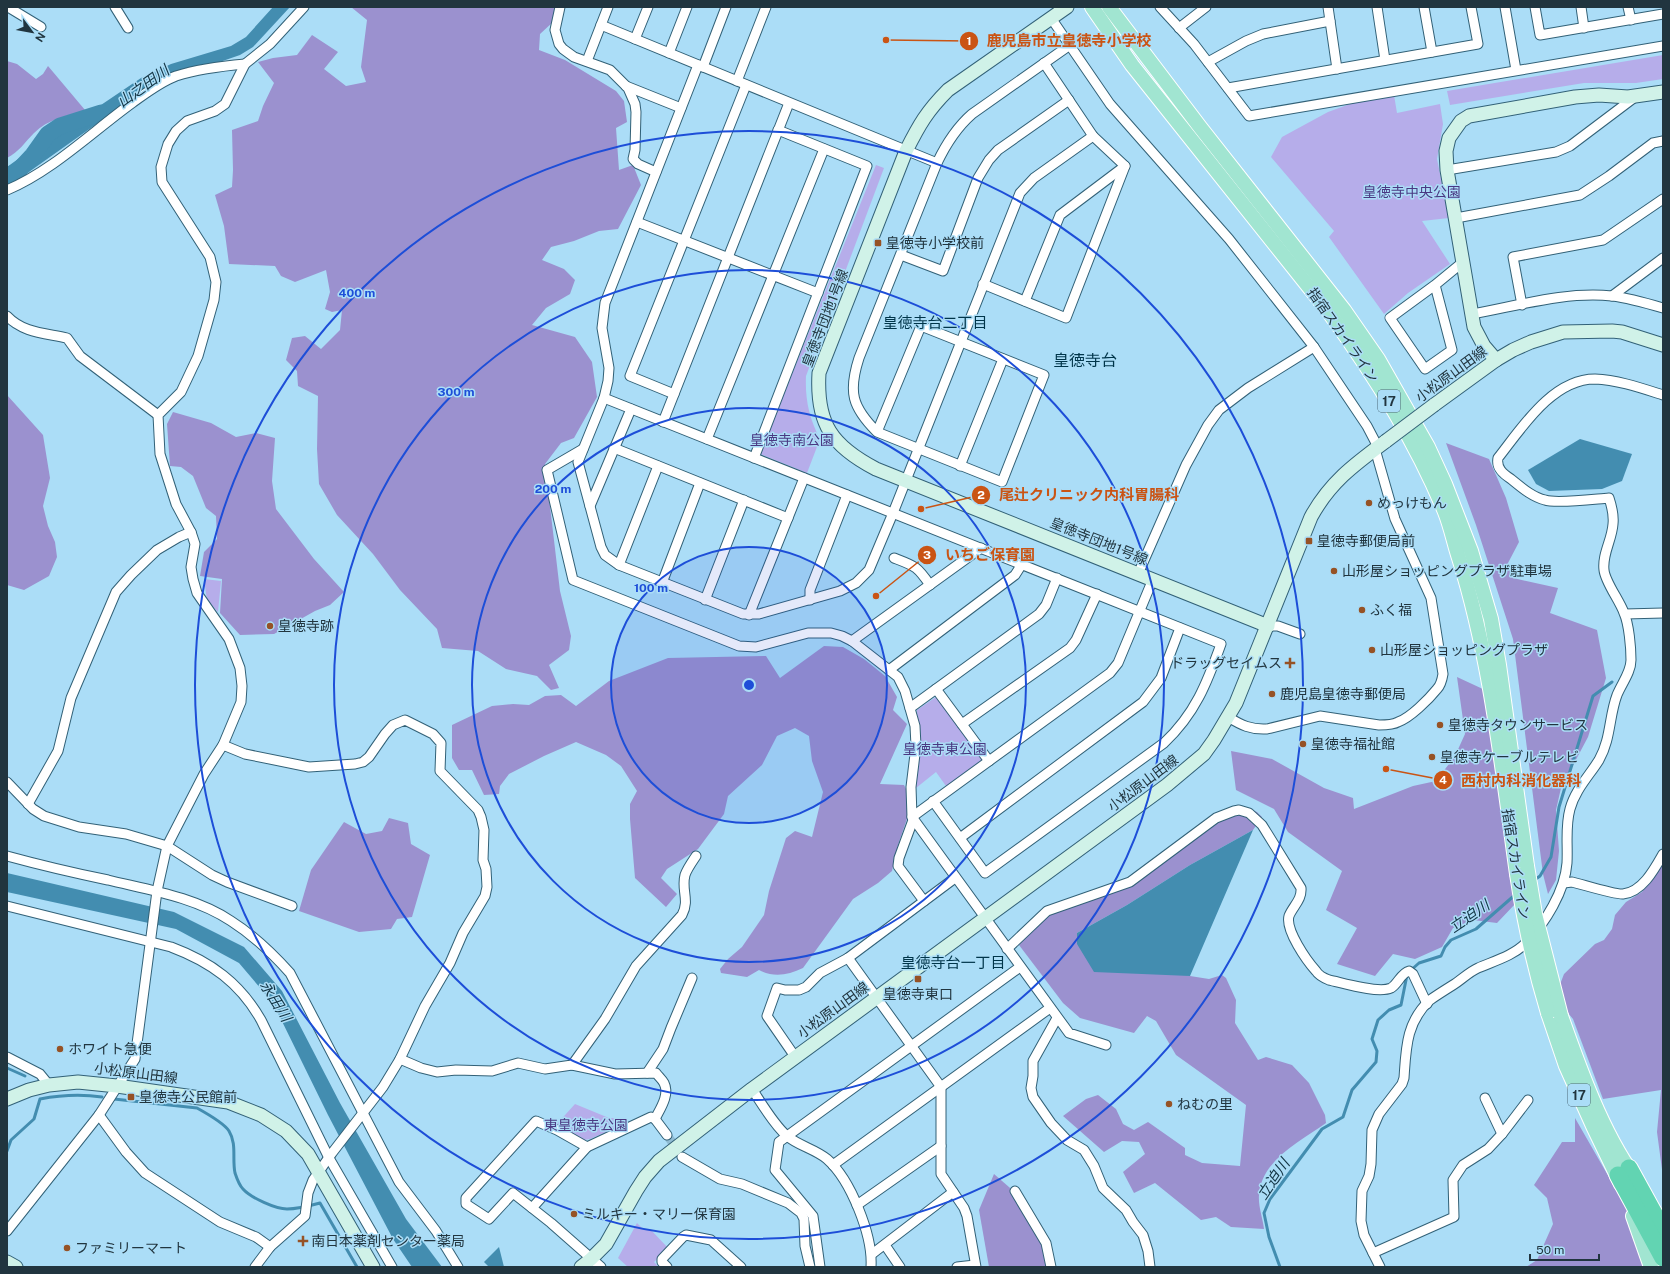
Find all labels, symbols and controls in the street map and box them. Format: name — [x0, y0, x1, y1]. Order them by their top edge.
north arrow — [12, 12, 52, 52]
callout: 鹿児島市立皇徳寺小学校 — [959, 28, 1160, 55]
text: N — [33, 30, 48, 44]
text: 鹿児島市立皇徳寺小学校 — [986, 32, 1152, 49]
text: 1 — [966, 34, 972, 48]
water label: 山之田川 — [114, 60, 174, 111]
park label: 皇徳寺中央公園 — [1363, 184, 1461, 200]
place label: 皇徳寺小学校前 — [886, 235, 984, 251]
marker: 皇徳寺小学校前 — [873, 238, 883, 248]
street label: 皇徳寺団地1号線 — [799, 267, 851, 369]
street label: 指宿スカイライン — [1304, 285, 1382, 385]
text: 400 m — [339, 286, 376, 300]
district label: 皇徳寺台二丁目 — [882, 314, 988, 331]
street label: 小松原山田線 — [1412, 343, 1490, 405]
district label: 皇徳寺台 — [1053, 351, 1117, 370]
text: 300 m — [438, 385, 475, 399]
road number: 17 — [1378, 390, 1400, 412]
park label: 皇徳寺南公園 — [750, 432, 834, 448]
callout: 尾辻クリニック内科胃腸科 — [971, 481, 1187, 508]
text: 200 m — [535, 482, 571, 496]
text: 尾辻クリニック内科胃腸科 — [999, 486, 1179, 503]
text: 2 — [977, 488, 985, 502]
place label: めっけもん — [1377, 495, 1447, 511]
marker: めっけもん — [1364, 498, 1374, 508]
street label: 皇徳寺団地1号線 — [1048, 514, 1150, 568]
place label: 皇徳寺郵便局前 — [1317, 533, 1415, 549]
marker: 皇徳寺郵便局前 — [1304, 536, 1314, 546]
callout: いちご保育園 — [917, 541, 1043, 568]
text: いちご保育園 — [945, 546, 1035, 563]
text: 3 — [923, 548, 931, 562]
place label: 山形屋ショッピングプラザ駐車場 — [1342, 563, 1552, 579]
marker: 山形屋ショッピングプラザ駐車場 — [1329, 566, 1339, 576]
text: 100 m — [634, 581, 668, 595]
place label: ふく福 — [1370, 602, 1412, 618]
marker: ふく福 — [1357, 605, 1367, 615]
place label: 皇徳寺跡 — [278, 618, 334, 634]
marker: 皇徳寺跡 — [265, 621, 275, 631]
place label: 山形屋ショッピングプラザ — [1380, 642, 1548, 658]
marker: 山形屋ショッピングプラザ — [1367, 645, 1377, 655]
place label: ドラッグセイムス — [1170, 655, 1282, 671]
marker: ドラッグセイムス — [1285, 658, 1295, 668]
centre of rings — [742, 678, 756, 692]
place label: 鹿児島皇徳寺郵便局 — [1280, 686, 1406, 702]
marker: 鹿児島皇徳寺郵便局 — [1267, 689, 1277, 699]
place label: 皇徳寺タウンサービス — [1448, 717, 1588, 733]
marker: 皇徳寺タウンサービス — [1435, 720, 1445, 730]
place label: 皇徳寺福祉館 — [1311, 736, 1395, 752]
marker: 皇徳寺福祉館 — [1298, 739, 1308, 749]
park label: 皇徳寺東公園 — [903, 741, 987, 757]
place label: 皇徳寺ケーブルテレビ — [1440, 749, 1579, 765]
street label: 小松原山田線 — [1105, 751, 1181, 815]
marker: 皇徳寺ケーブルテレビ — [1427, 752, 1437, 762]
callout: 西村内科消化器科 — [1433, 767, 1589, 794]
text: 西村内科消化器科 — [1461, 772, 1581, 789]
text: 4 — [1439, 773, 1447, 787]
street label: 指宿スカイライン — [1499, 807, 1533, 921]
water label: 立迫川 — [1446, 895, 1494, 936]
district label: 皇徳寺台一丁目 — [900, 954, 1006, 971]
marker: 皇徳寺東口 — [913, 974, 923, 984]
water label: 永田川 — [257, 977, 296, 1026]
street label: 小松原山田線 — [794, 979, 872, 1041]
place label: 皇徳寺東口 — [883, 986, 953, 1002]
place label: ホワイト急便 — [68, 1041, 152, 1057]
marker: ホワイト急便 — [55, 1044, 65, 1054]
street label: 小松原山田線 — [93, 1060, 179, 1086]
road number: 17 — [1568, 1084, 1590, 1106]
place label: 皇徳寺公民館前 — [139, 1089, 237, 1105]
marker: 皇徳寺公民館前 — [126, 1092, 136, 1102]
place label: ねむの里 — [1177, 1096, 1233, 1112]
marker: ねむの里 — [1164, 1099, 1174, 1109]
park label: 東皇徳寺公園 — [544, 1117, 628, 1133]
water label: 立迫川 — [1253, 1154, 1294, 1202]
place label: ミルキー・マリー保育園 — [582, 1206, 736, 1222]
marker: ミルキー・マリー保育園 — [569, 1209, 579, 1219]
place label: 南日本薬剤センター薬局 — [311, 1233, 465, 1249]
marker: 南日本薬剤センター薬局 — [298, 1236, 308, 1246]
scale bar — [1530, 1236, 1599, 1262]
place label: ファミリーマート — [75, 1240, 187, 1256]
marker: ファミリーマート — [62, 1243, 72, 1253]
text: 50 m — [1536, 1243, 1564, 1257]

